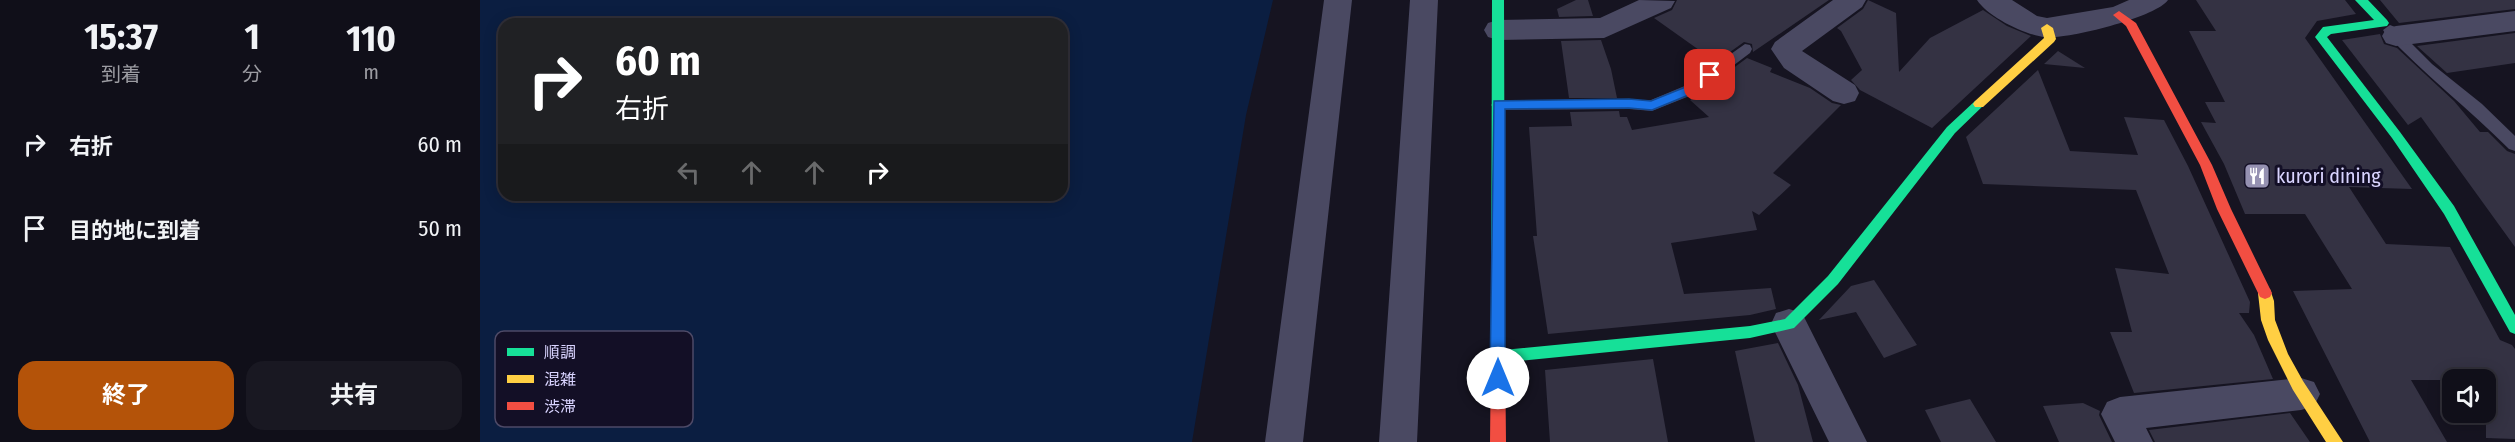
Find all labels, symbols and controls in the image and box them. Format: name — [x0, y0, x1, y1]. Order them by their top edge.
text: 15:37 — [84, 15, 158, 59]
text: 1 — [245, 15, 260, 59]
text: 110 — [346, 17, 396, 61]
text: 60 m — [615, 36, 701, 86]
icon: right — [516, 42, 594, 120]
pin — [1684, 49, 1735, 100]
icon: arrive — [1693, 58, 1726, 91]
text: m — [363, 60, 379, 84]
text: 到着 — [101, 62, 141, 86]
text: 分 — [242, 62, 262, 86]
text: 右折 — [615, 93, 669, 125]
icon: right — [18, 128, 51, 161]
text: 60 m — [418, 131, 462, 158]
text: 右折 — [69, 133, 113, 160]
icon: left — [672, 156, 705, 189]
icon: ahead — [735, 156, 768, 189]
icon: ahead — [798, 156, 831, 189]
icon: right — [861, 156, 894, 189]
restaurant icon: kurori dining — [2242, 161, 2272, 191]
place label: kurori dining — [2276, 164, 2381, 188]
icon: arrive — [18, 212, 51, 245]
text: 50 m — [418, 215, 462, 242]
text: 目的地に到着 — [69, 217, 201, 244]
legend — [495, 331, 693, 427]
text: 順調 — [544, 343, 576, 362]
position arrow — [1466, 346, 1530, 410]
button: 終了 — [18, 361, 234, 430]
button: 共有 — [246, 361, 462, 430]
map controls — [2442, 369, 2496, 423]
button: sound — [2442, 369, 2496, 423]
text: 混雑 — [544, 370, 576, 389]
text: 渋滞 — [544, 397, 576, 416]

